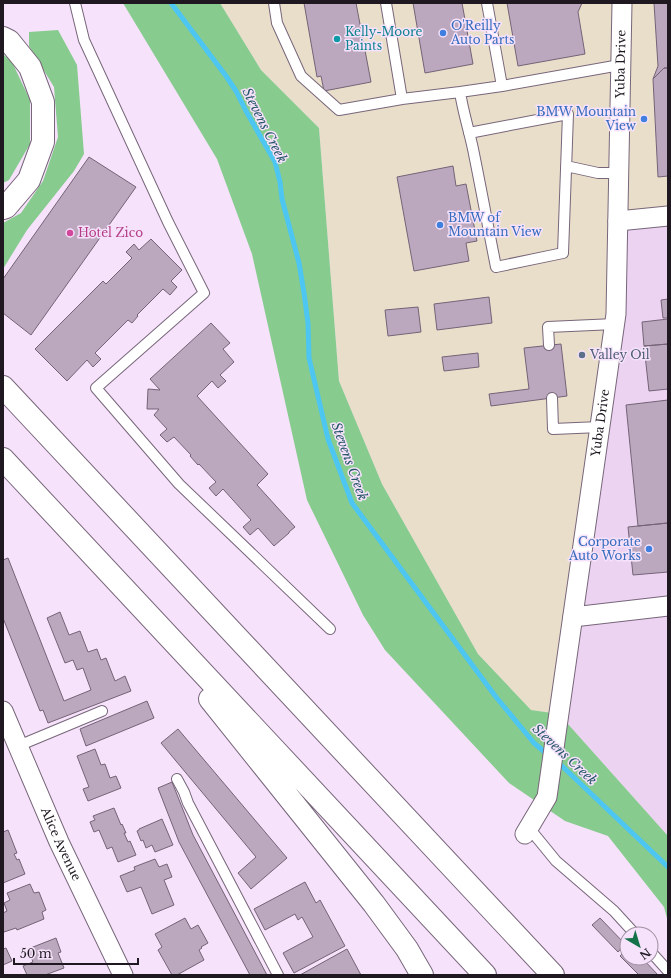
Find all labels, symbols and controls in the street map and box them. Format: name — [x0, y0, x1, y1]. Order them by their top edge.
place label: O'Reilly Auto Parts — [450, 18, 514, 47]
place label: Kelly-Moore Paints — [345, 24, 423, 53]
marker: O'Reilly Auto Parts — [438, 28, 448, 38]
street label: Yuba Drive — [612, 30, 628, 99]
marker: Kelly-Moore Paints — [332, 34, 342, 44]
water label: Stevens Creek — [238, 85, 291, 166]
place label: BMW Mountain View — [536, 104, 637, 133]
marker: BMW Mountain View — [639, 114, 649, 124]
place label: BMW of Mountain View — [448, 210, 543, 239]
marker: BMW of Mountain View — [435, 220, 445, 230]
place label: Hotel Zico — [78, 225, 143, 240]
marker: Hotel Zico — [65, 228, 75, 238]
place label: Valley Oil — [589, 347, 650, 362]
marker: Valley Oil — [577, 350, 587, 360]
street label: Yuba Drive — [588, 388, 612, 459]
water label: Stevens Creek — [328, 420, 372, 503]
place label: Corporate Auto Works — [568, 534, 641, 563]
marker: Corporate Auto Works — [644, 544, 654, 554]
water label: Stevens Creek — [529, 720, 601, 789]
street label: Alice Avenue — [38, 804, 85, 883]
north arrow — [619, 926, 659, 966]
scale bar — [14, 940, 138, 966]
text: N — [636, 945, 654, 963]
text: 50 m — [20, 946, 52, 961]

